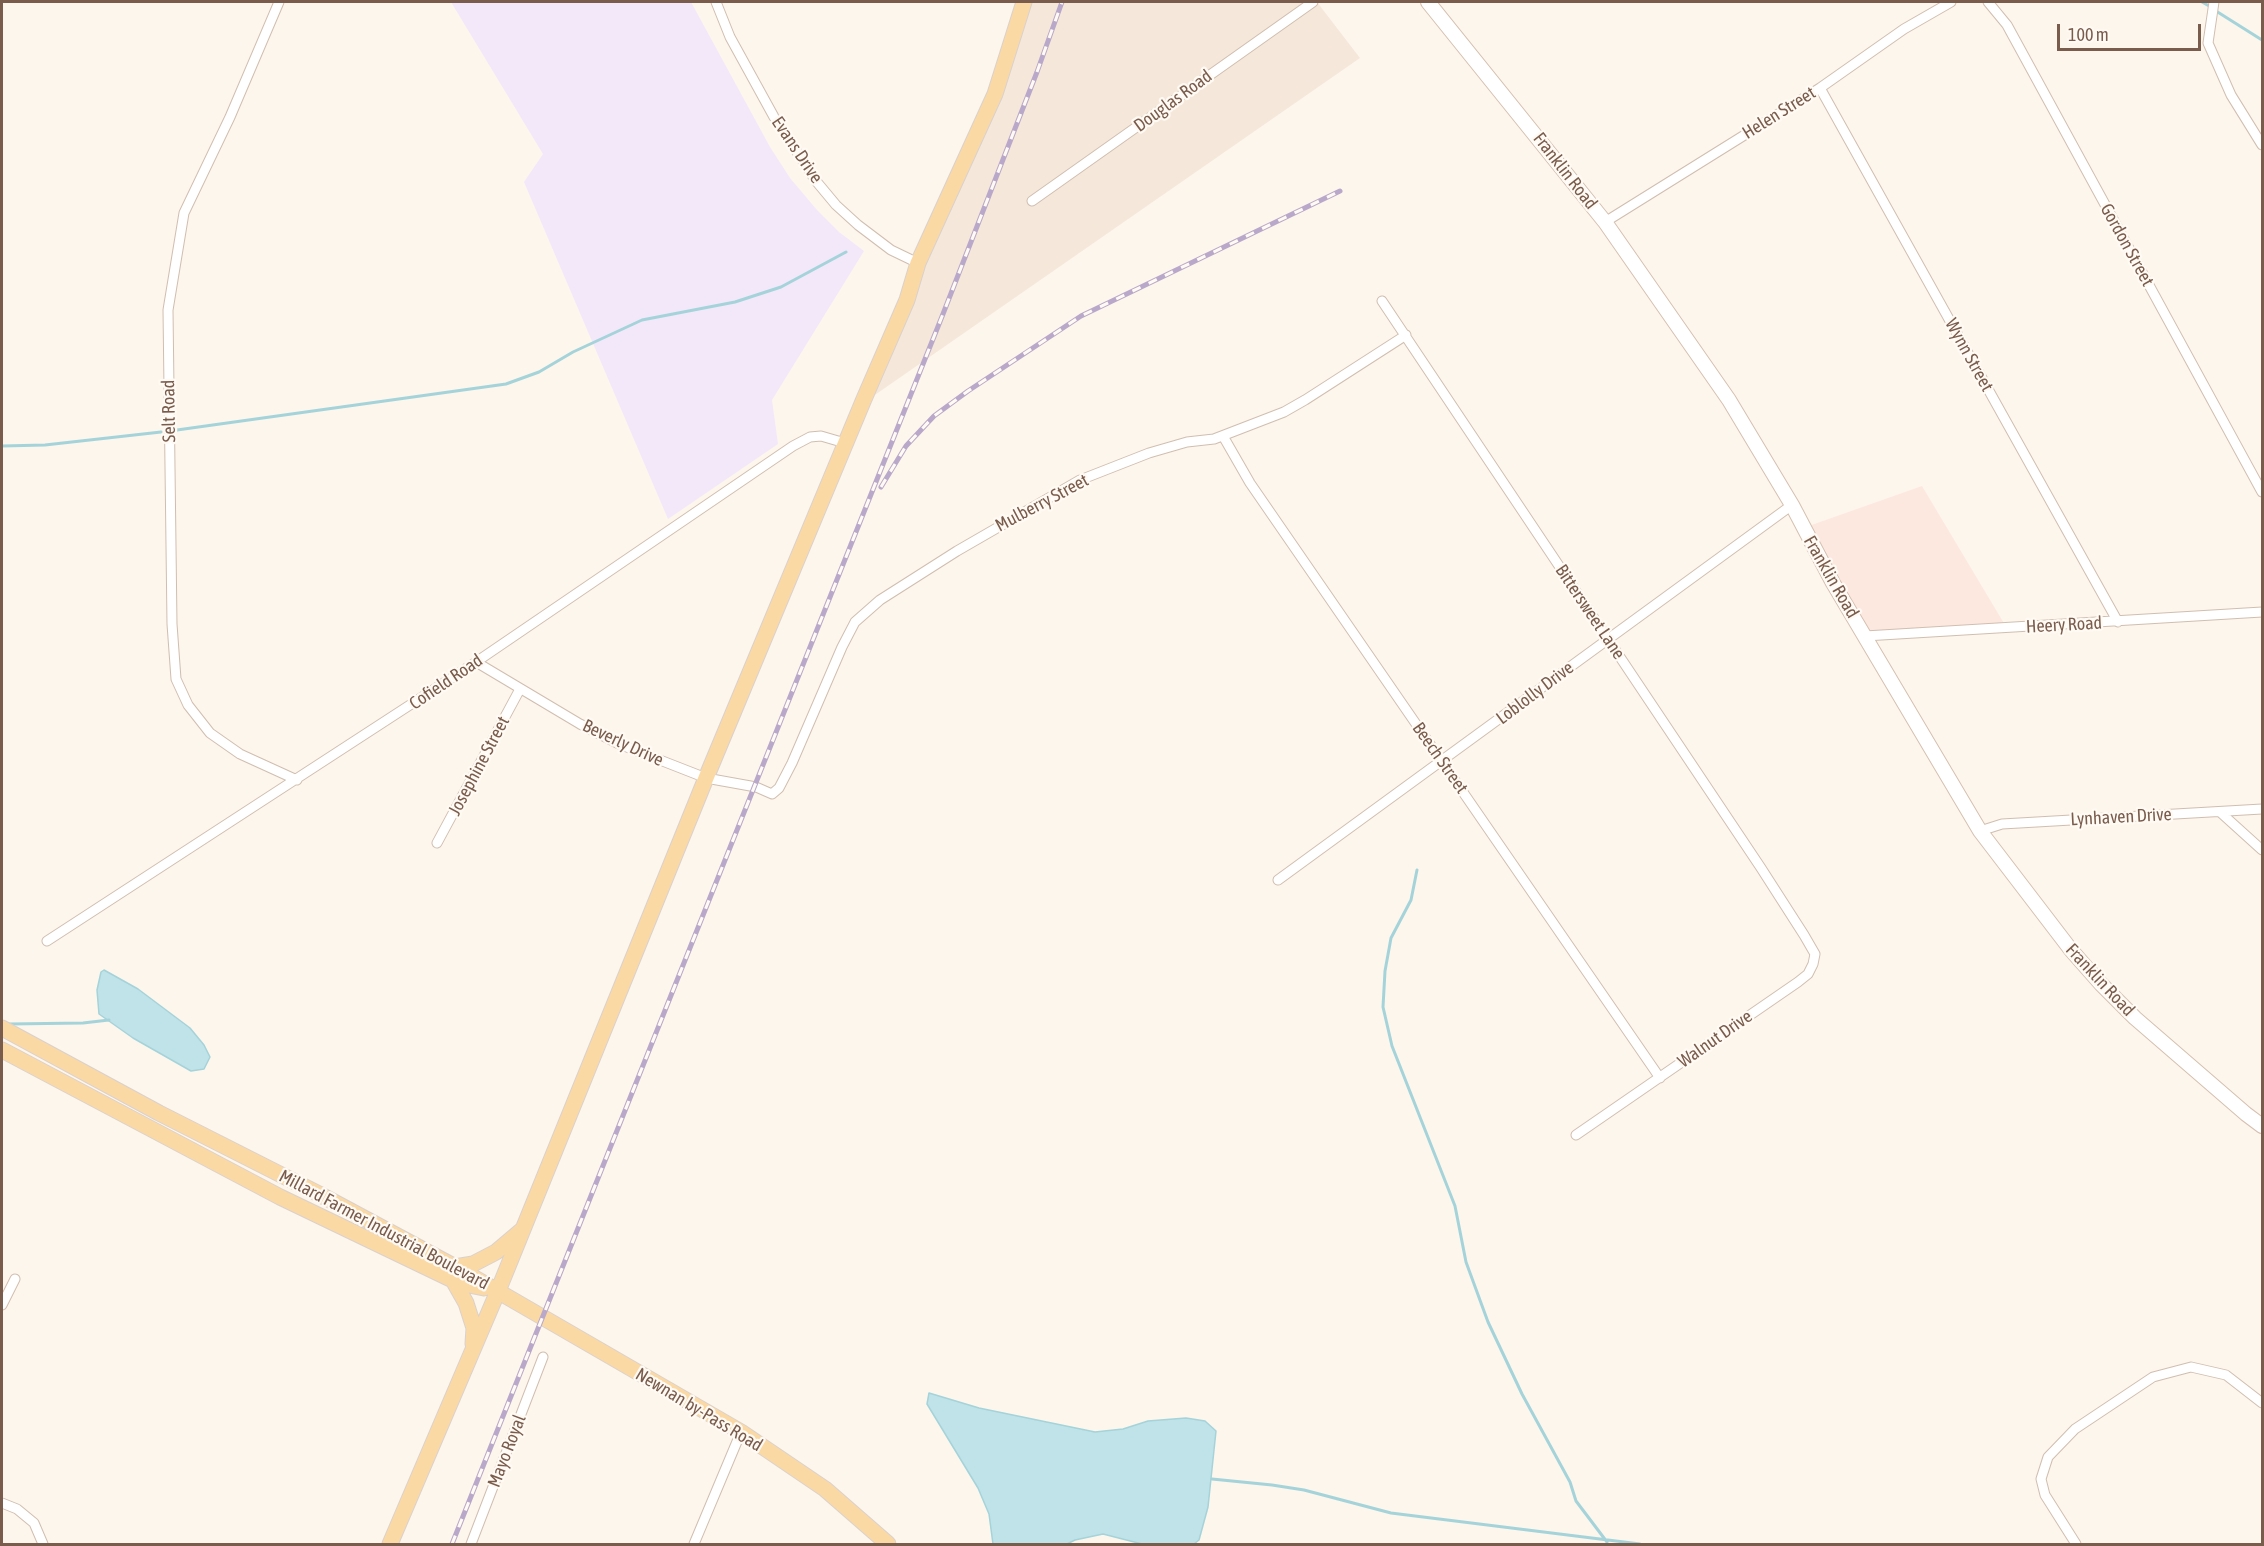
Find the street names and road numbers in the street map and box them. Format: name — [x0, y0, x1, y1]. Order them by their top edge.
street label: Douglas Road — [1130, 65, 1216, 137]
street label: Helen Street — [1738, 82, 1820, 144]
street label: Evans Drive — [767, 113, 827, 187]
street label: Franklin Road — [1528, 128, 1602, 214]
street label: Gordon Street — [2095, 200, 2159, 290]
street label: Wynn Street — [1940, 315, 1998, 395]
street label: Selt Road — [158, 380, 180, 442]
street label: Mulberry Street — [992, 469, 1092, 537]
street label: Franklin Road — [1799, 532, 1863, 622]
street label: Bittersweet Lane — [1550, 561, 1630, 663]
street label: Heery Road — [2025, 612, 2103, 638]
street label: Cofield Road — [405, 650, 487, 714]
street label: Loblolly Drive — [1492, 657, 1578, 729]
street label: Josephine Street — [444, 713, 514, 819]
street label: Beverly Drive — [579, 715, 667, 771]
street label: Beech Street — [1408, 718, 1472, 798]
street label: Lynhaven Drive — [2070, 804, 2172, 830]
street label: Franklin Road — [2061, 939, 2139, 1021]
street label: Walnut Drive — [1674, 1006, 1756, 1072]
street label: Millard Farmer Industrial Boulevard — [275, 1165, 493, 1295]
street label: Newnan by-Pass Road — [632, 1364, 766, 1456]
street label: Mayo Royal — [483, 1412, 531, 1490]

